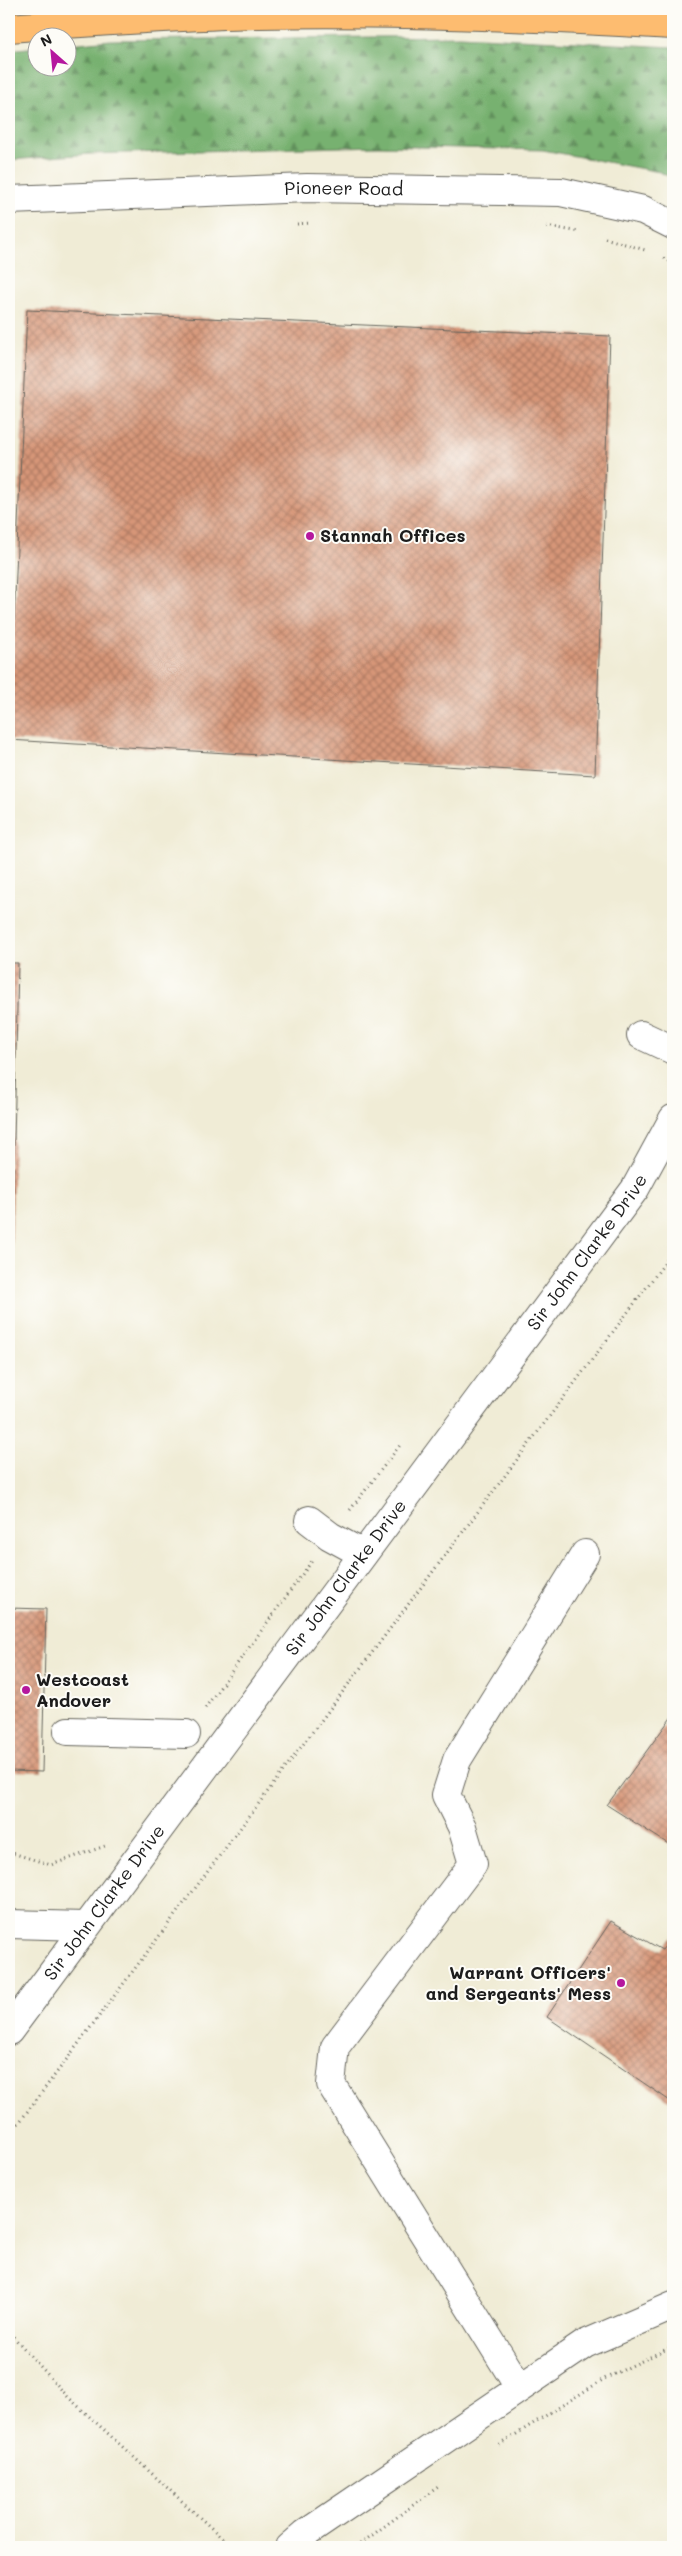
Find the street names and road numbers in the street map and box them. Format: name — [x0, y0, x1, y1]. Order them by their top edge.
street label: Pioneer Road — [284, 175, 404, 201]
street label: Sir John Clarke Drive — [521, 1169, 652, 1335]
street label: Sir John Clarke Drive — [279, 1494, 411, 1660]
street label: Sir John Clarke Drive — [38, 1819, 170, 1985]

